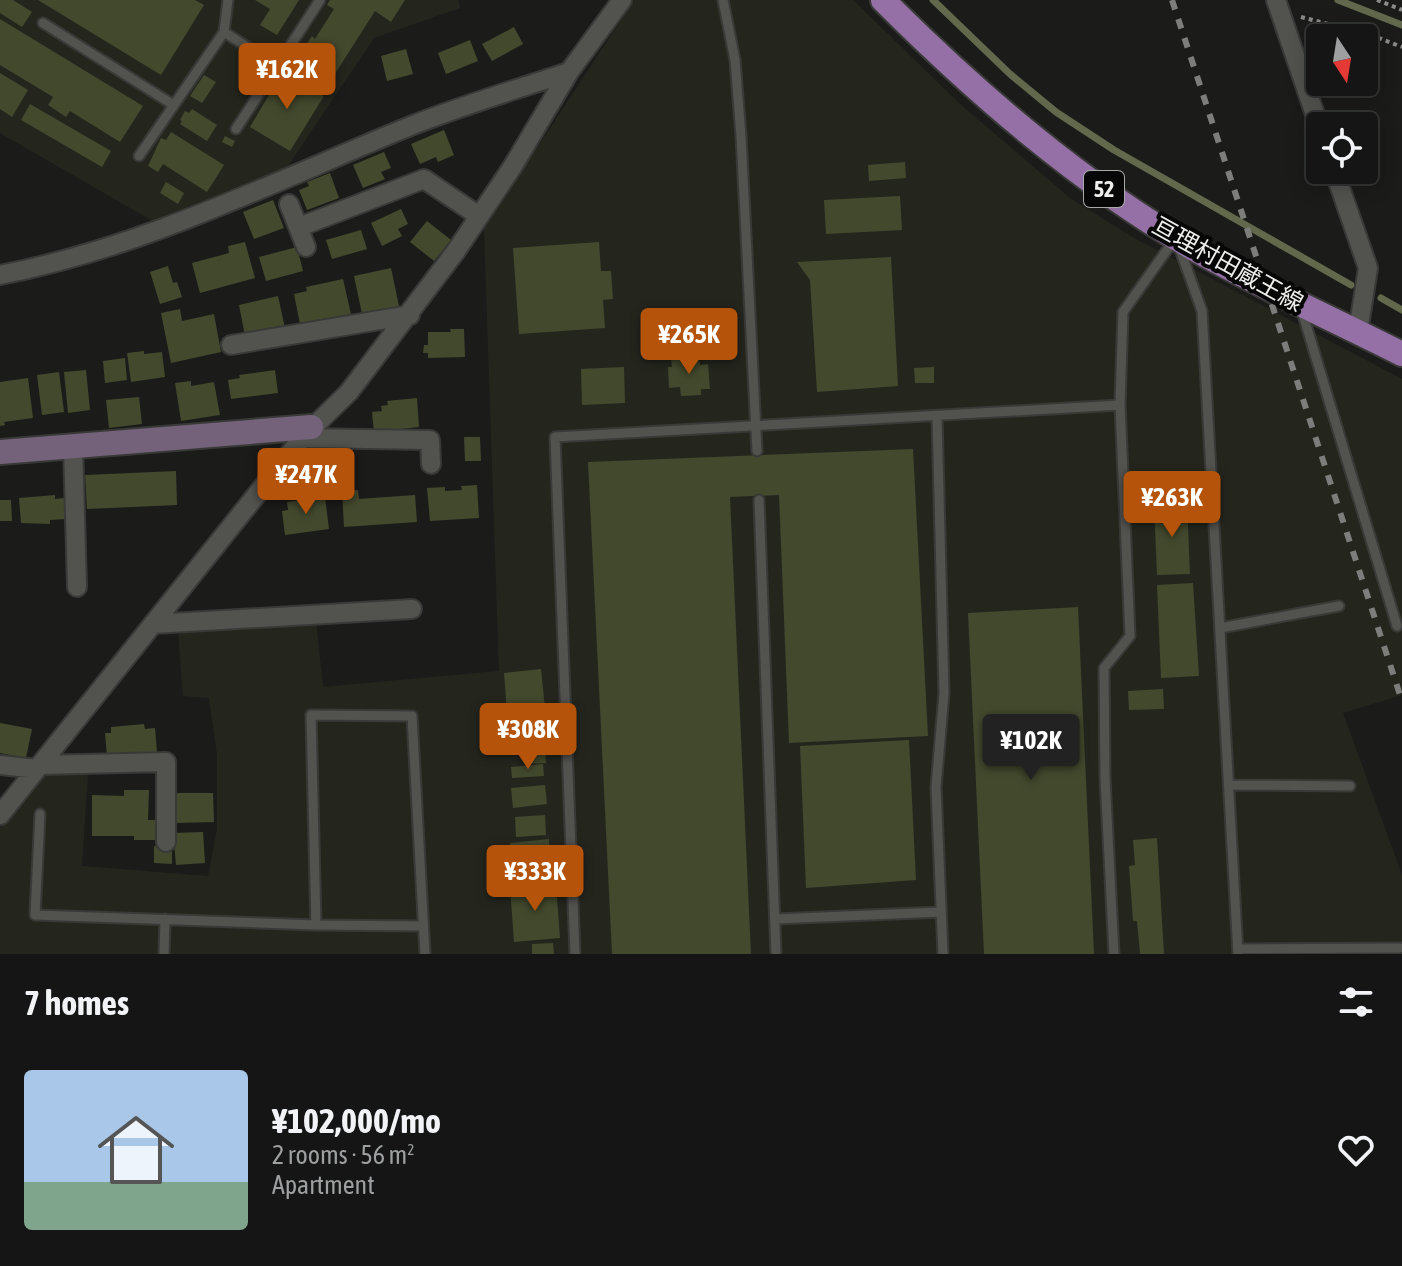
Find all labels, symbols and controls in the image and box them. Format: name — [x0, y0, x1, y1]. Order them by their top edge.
north arrow — [1306, 24, 1378, 96]
map controls — [1306, 24, 1378, 184]
pin: ¥162K — [231, 43, 343, 111]
text: ¥162K — [257, 54, 317, 84]
button: locate — [1306, 112, 1378, 184]
road number: 52 — [1084, 171, 1124, 207]
street label: 亘理村田蔵王線 — [1148, 211, 1308, 317]
pin: ¥265K — [633, 308, 745, 376]
text: ¥265K — [659, 319, 719, 349]
pin: ¥247K — [250, 448, 362, 516]
text: ¥247K — [276, 459, 336, 489]
pin: ¥263K — [1116, 471, 1228, 539]
text: ¥263K — [1142, 482, 1202, 512]
pin: ¥308K — [472, 703, 584, 771]
text: ¥308K — [498, 714, 558, 744]
pin: ¥102K — [975, 714, 1087, 782]
text: ¥102K — [1001, 725, 1061, 755]
pin: ¥333K — [479, 845, 591, 913]
text: ¥333K — [505, 856, 565, 886]
icon: filters — [1334, 980, 1378, 1024]
text: 7 homes — [24, 983, 129, 1022]
text: ¥102,000/mo — [272, 1101, 441, 1140]
icon: home — [88, 1102, 184, 1198]
icon: heart — [1334, 1128, 1378, 1172]
text: 2 rooms · 56 m² — [272, 1140, 414, 1170]
text: Apartment — [272, 1170, 375, 1200]

